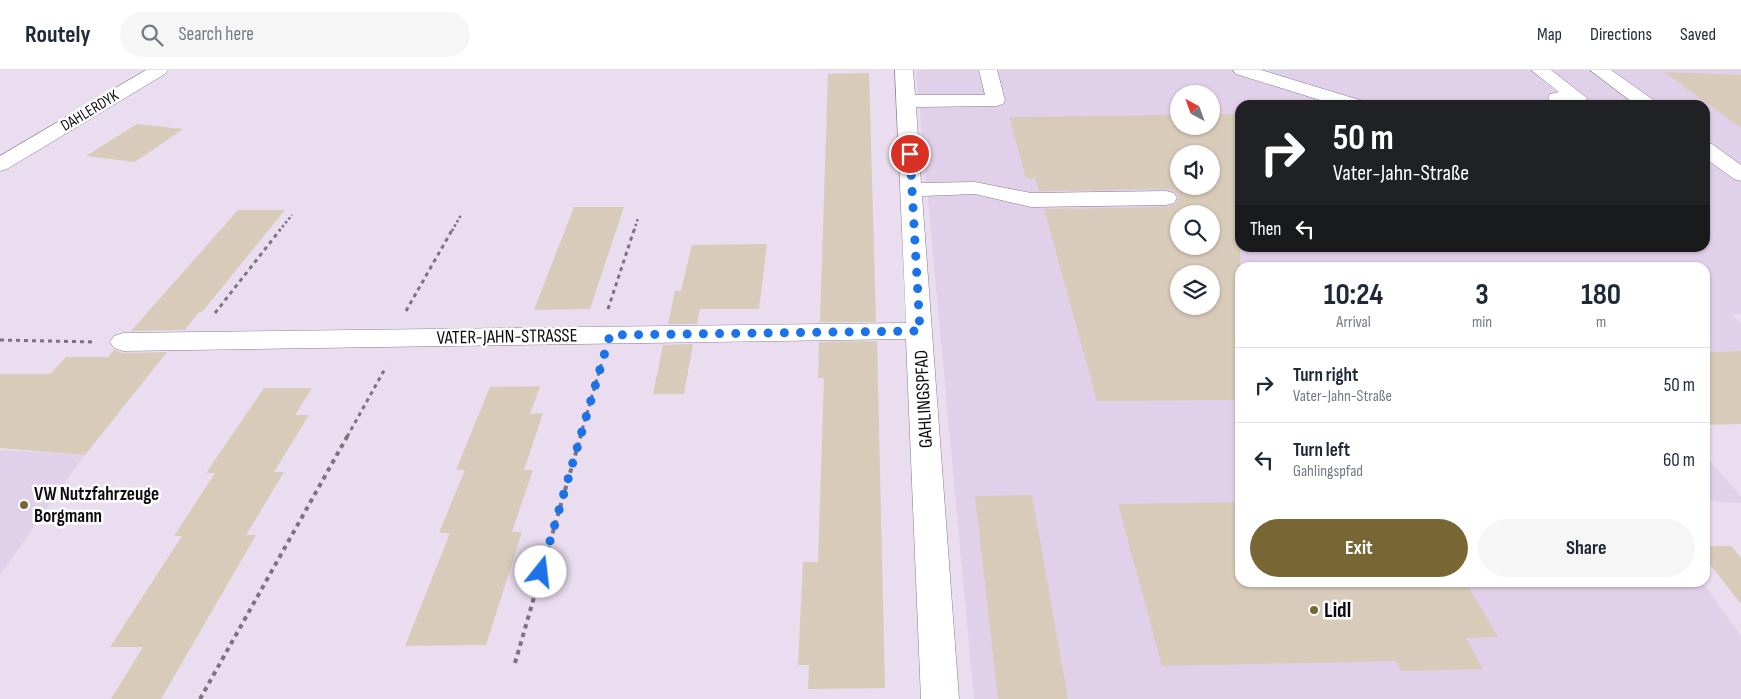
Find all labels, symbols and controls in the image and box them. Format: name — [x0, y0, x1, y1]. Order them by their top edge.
search box — [120, 12, 470, 57]
text: Routely — [25, 20, 90, 49]
icon: search — [138, 21, 166, 49]
text: Search here — [178, 23, 254, 46]
text: Map — [1537, 24, 1562, 45]
text: Directions — [1590, 24, 1652, 45]
text: Saved — [1680, 24, 1716, 45]
north arrow — [1170, 85, 1220, 135]
map controls — [1170, 85, 1220, 315]
street label: DAHLERDYK — [58, 86, 123, 136]
text: 50 m — [1333, 117, 1394, 160]
icon: right — [1250, 120, 1315, 185]
pin — [889, 133, 931, 175]
icon: arrive — [896, 140, 924, 168]
button: sound — [1170, 145, 1220, 195]
text: Vater-Jahn-Straße — [1333, 160, 1469, 187]
button: search — [1170, 205, 1220, 255]
icon: left — [1291, 215, 1319, 243]
text: Then — [1250, 218, 1281, 241]
button: layers — [1170, 265, 1220, 315]
text: 10:24 — [1324, 277, 1383, 313]
text: 3 — [1475, 277, 1489, 313]
text: 180 — [1581, 277, 1621, 313]
text: Arrival — [1336, 313, 1371, 332]
text: min — [1472, 313, 1492, 332]
text: m — [1596, 313, 1606, 332]
street label: VATER-JAHN-STRASSE — [436, 324, 578, 350]
street label: GAHLINGSPFAD — [910, 349, 938, 449]
text: Turn right — [1293, 364, 1358, 387]
icon: right — [1250, 371, 1278, 399]
text: 50 m — [1664, 374, 1695, 397]
text: Vater-Jahn-Straße — [1293, 387, 1392, 406]
text: Turn left — [1293, 439, 1350, 462]
icon: left — [1250, 446, 1278, 474]
text: 60 m — [1663, 449, 1695, 472]
text: Gahlingspfad — [1293, 462, 1363, 481]
place label: VW Nutzfahrzeuge Borgmann — [34, 483, 159, 528]
marker: VW Nutzfahrzeuge Borgmann — [18, 499, 30, 511]
button: Exit — [1250, 519, 1468, 577]
button: Share — [1478, 519, 1695, 577]
position arrow — [514, 545, 566, 597]
place label: Lidl — [1324, 597, 1351, 624]
marker: Lidl — [1308, 604, 1320, 616]

